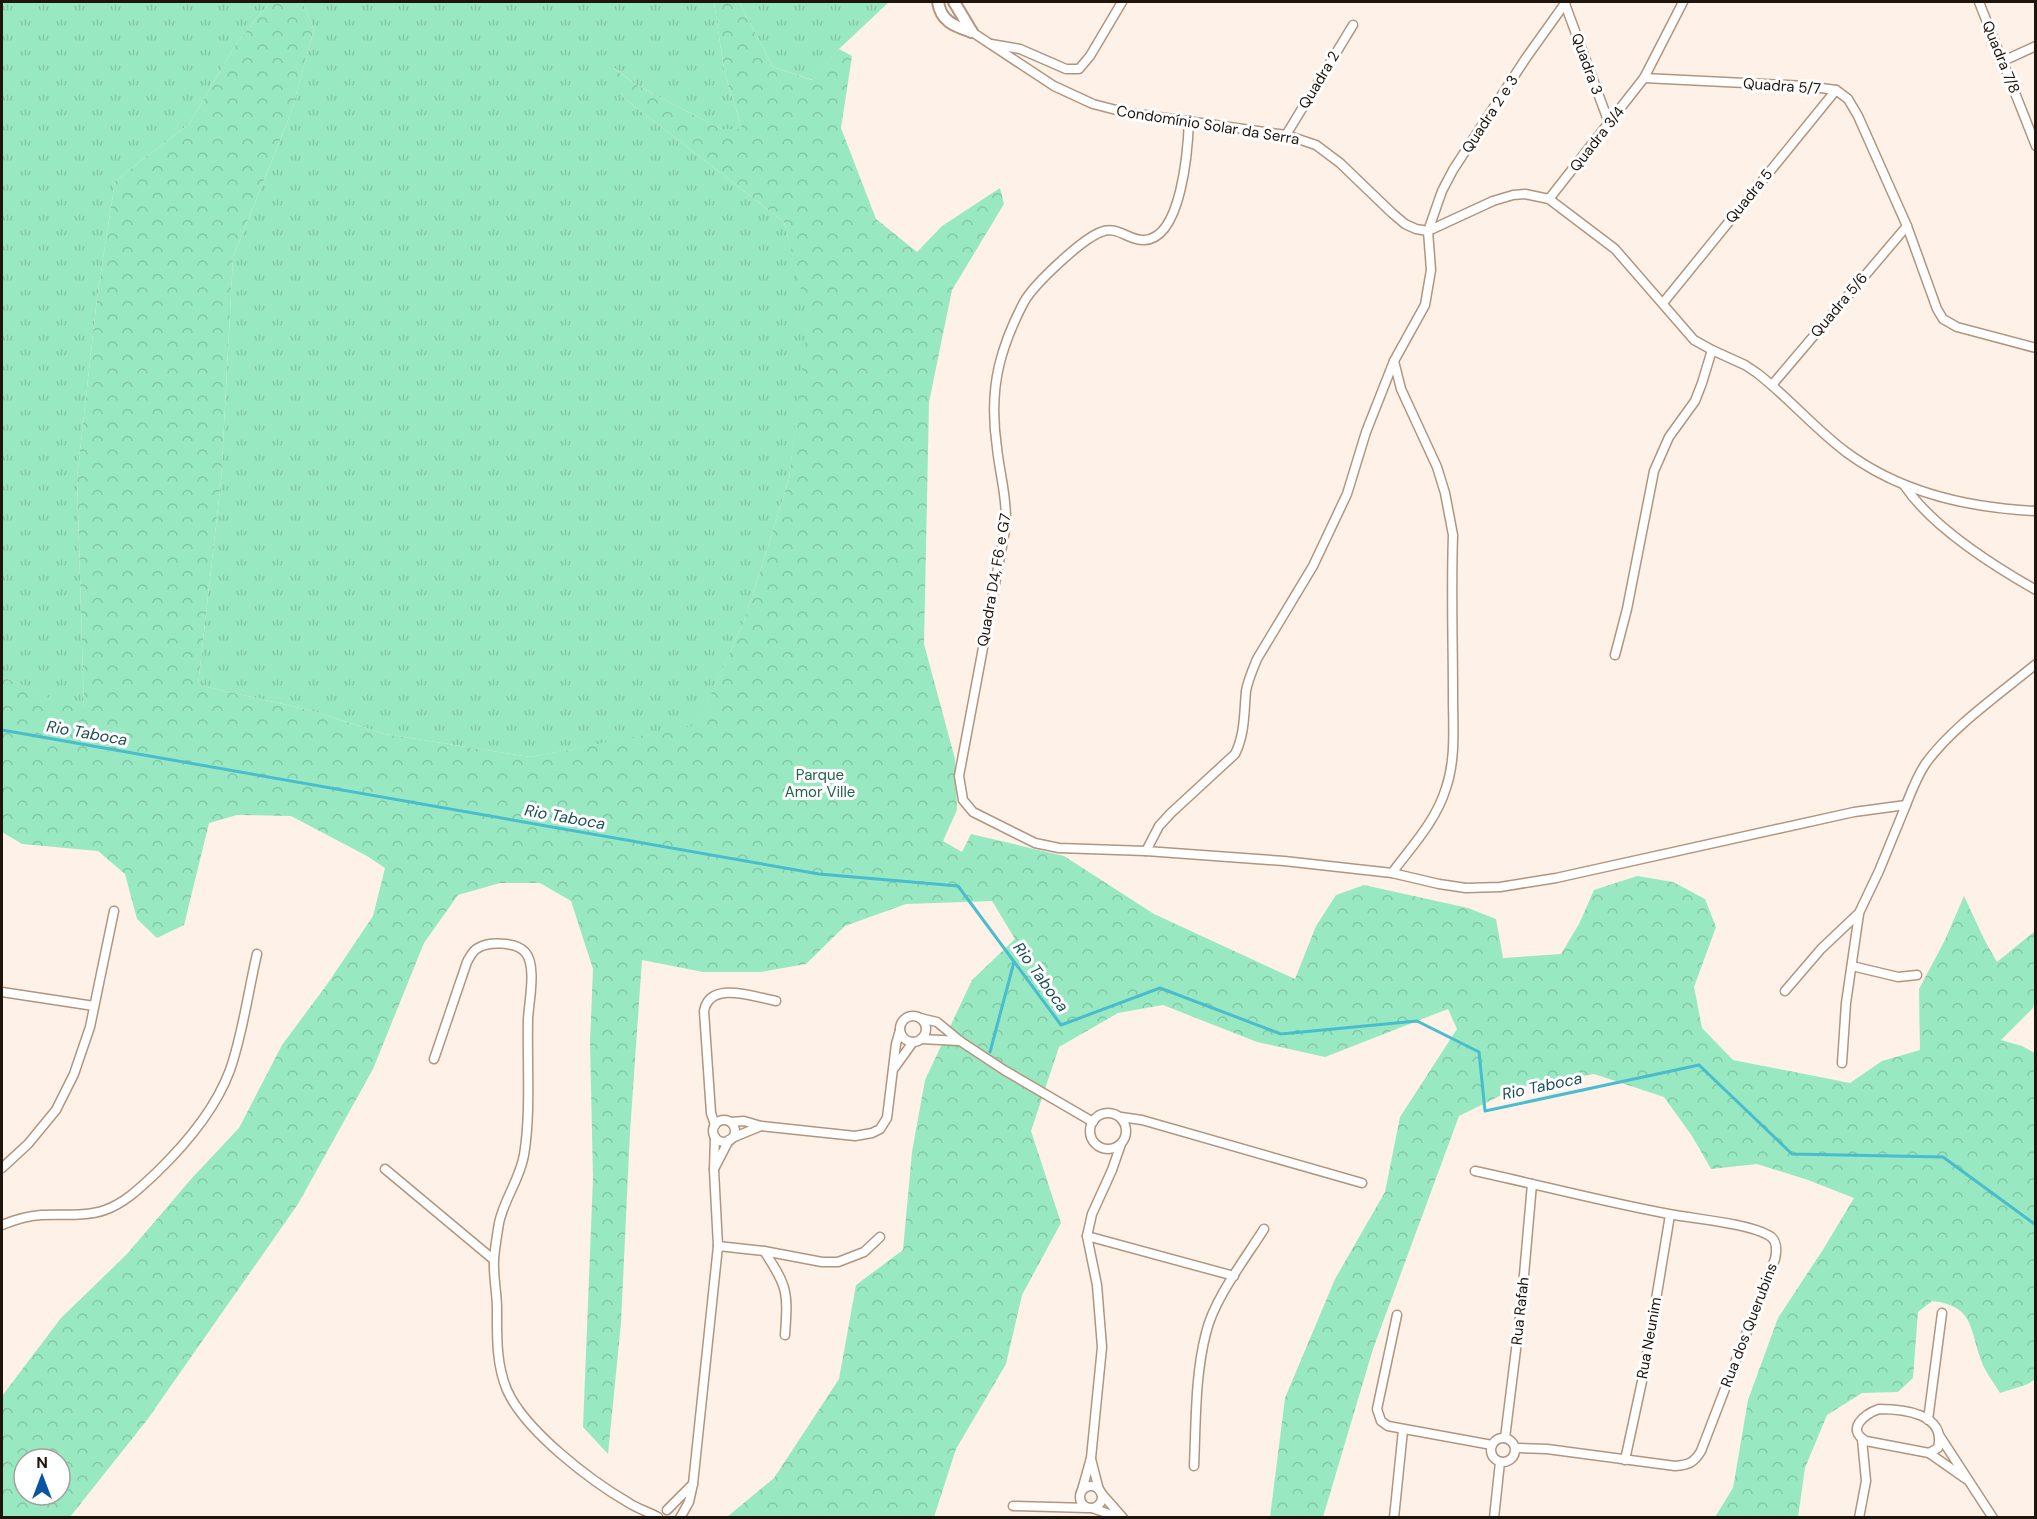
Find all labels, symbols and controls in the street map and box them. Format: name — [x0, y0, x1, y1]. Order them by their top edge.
street label: Quadra 7/8 — [1977, 18, 2025, 96]
street label: Quadra 3 — [1567, 30, 1607, 98]
street label: Quadra 2 — [1294, 47, 1344, 113]
street label: Quadra 2 e 3 — [1457, 71, 1523, 157]
street label: Quadra 5/7 — [1742, 73, 1822, 99]
street label: Condomínio Solar da Serra — [1115, 101, 1301, 149]
street label: Quadra 3/4 — [1565, 102, 1629, 176]
street label: Quadra 5 — [1721, 165, 1777, 227]
street label: Quadra 5/6 — [1806, 268, 1872, 342]
street label: Quadra D4, F6 e G7 — [972, 512, 1016, 648]
water label: Rio Taboca — [45, 716, 129, 750]
park label: Parque Amor Ville — [785, 765, 855, 802]
water label: Rio Taboca — [523, 800, 607, 834]
water label: Rio Taboca — [1009, 938, 1074, 1016]
water label: Rio Taboca — [1500, 1067, 1584, 1105]
street label: Rua dos Querubins — [1716, 1260, 1782, 1390]
street label: Rua Rafah — [1506, 1276, 1534, 1346]
street label: Rua Neunim — [1632, 1296, 1666, 1380]
north arrow — [12, 1447, 72, 1507]
text: N — [36, 1452, 48, 1473]

